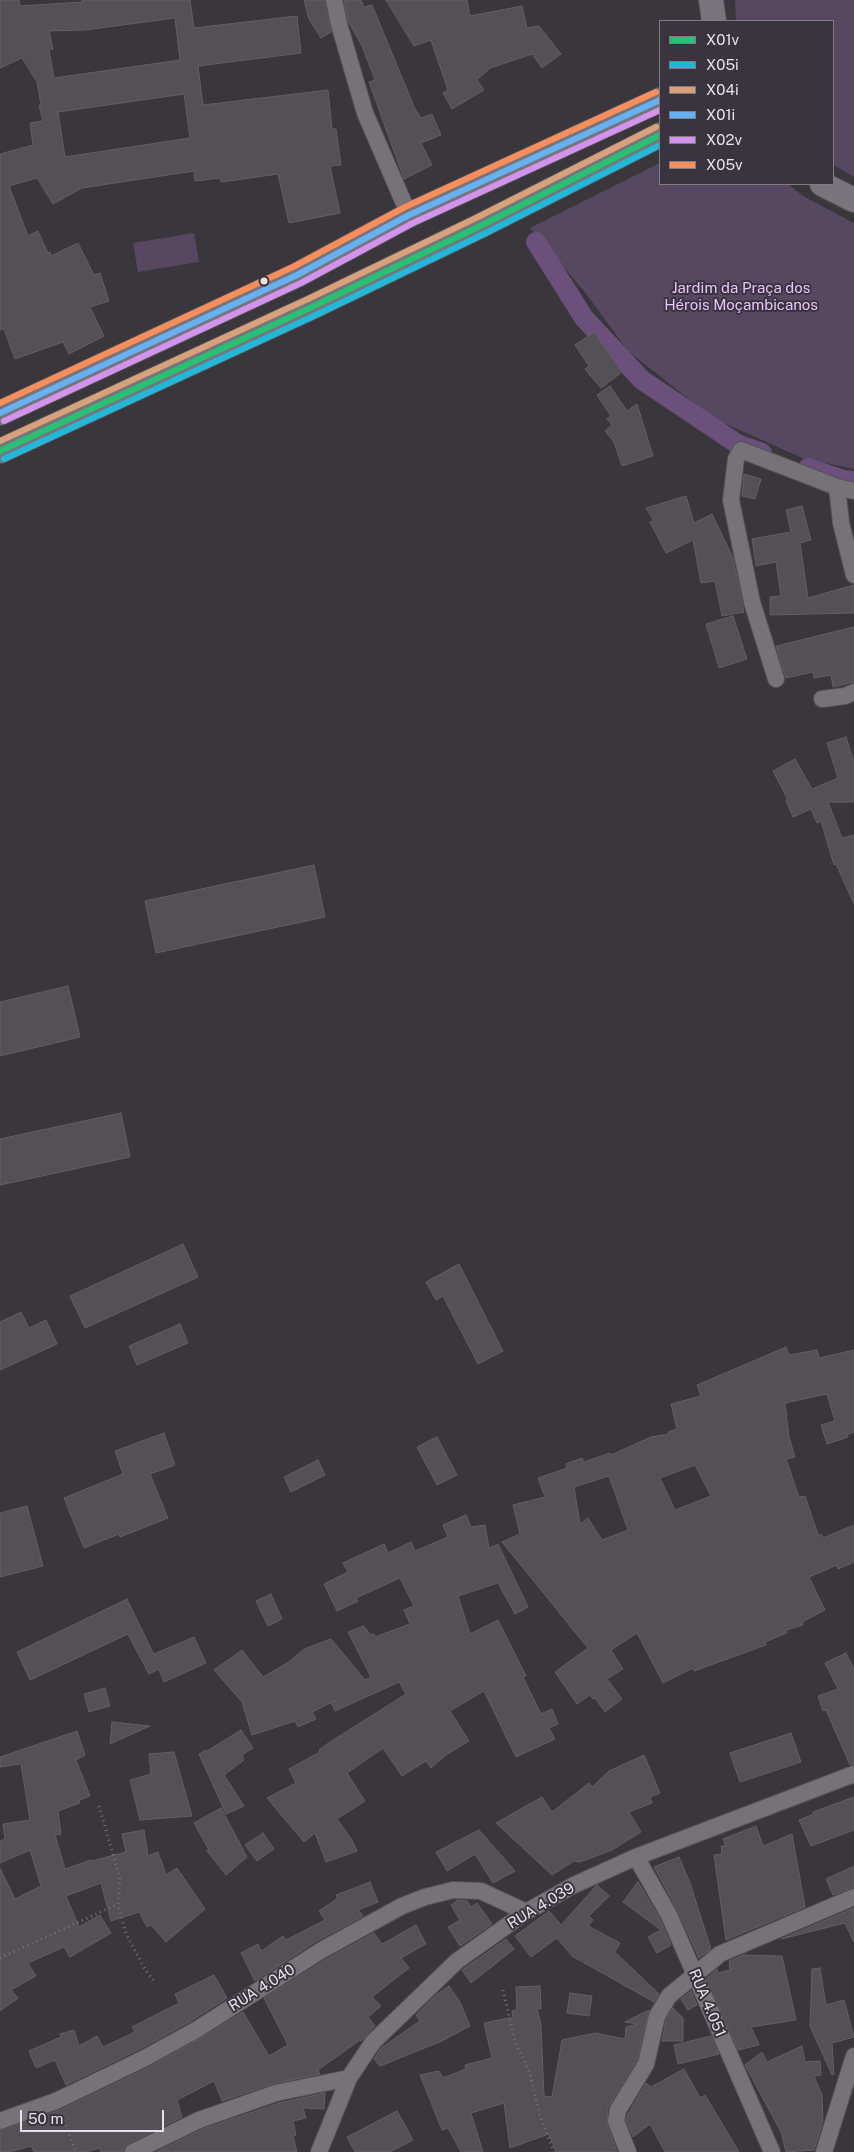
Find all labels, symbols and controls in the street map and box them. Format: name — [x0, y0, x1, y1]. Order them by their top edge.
legend — [659, 20, 834, 185]
text: X01v — [706, 31, 739, 48]
text: X05i — [706, 56, 739, 73]
text: X04i — [706, 81, 739, 98]
text: X01i — [706, 106, 735, 123]
text: X02v — [706, 131, 742, 148]
text: X05v — [706, 156, 743, 173]
unlabelled marker — [259, 276, 269, 286]
park label: Jardim da Praça dos Hérois Moçambicanos — [664, 279, 818, 314]
street label: RUA 4.039 — [504, 1879, 578, 1933]
street label: RUA 4.040 — [226, 1961, 298, 2015]
street label: RUA 4.051 — [685, 1966, 729, 2040]
scale bar — [22, 2100, 166, 2132]
text: 50 m — [28, 2110, 63, 2127]

